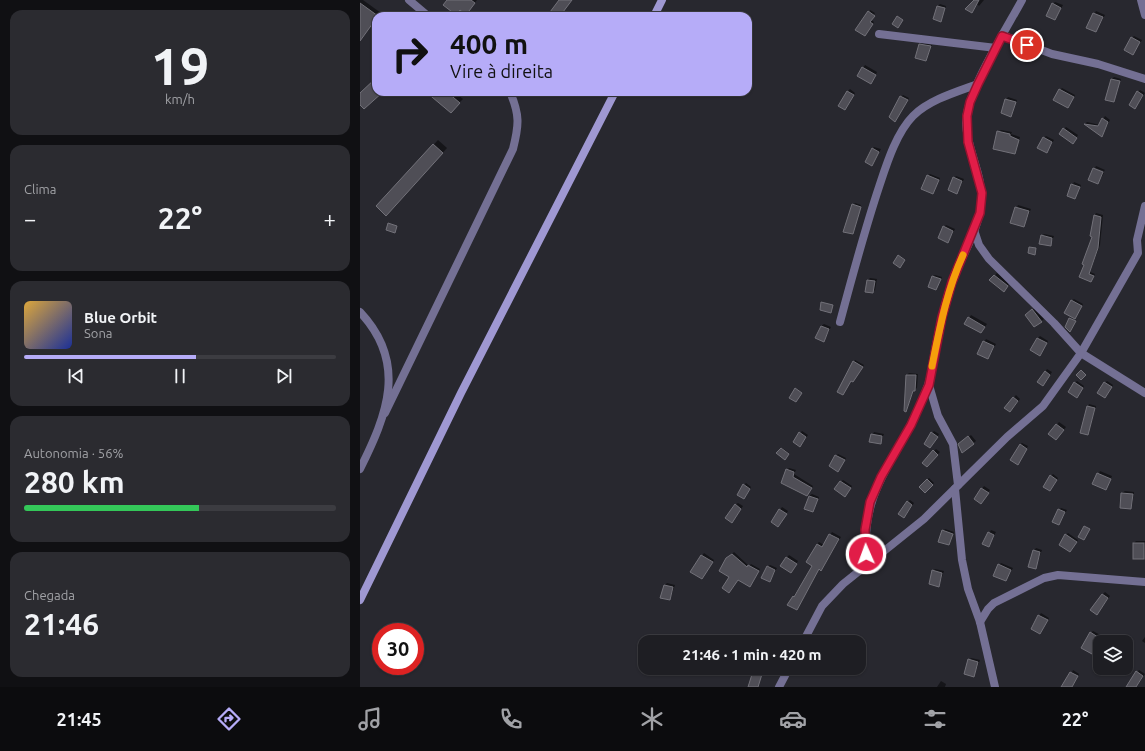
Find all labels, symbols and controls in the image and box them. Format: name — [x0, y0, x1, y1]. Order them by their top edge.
icon: right — [384, 28, 436, 80]
text: 400 m — [450, 28, 528, 59]
pin — [1010, 28, 1044, 62]
icon: arrive — [1016, 34, 1038, 56]
text: 19 — [151, 37, 209, 95]
text: Vire à direita — [450, 61, 553, 81]
text: km/h — [165, 92, 195, 106]
text: Clima — [24, 182, 56, 196]
text: 22° — [158, 201, 202, 235]
text: − — [24, 206, 36, 231]
text: + — [324, 206, 336, 231]
text: Blue Orbit — [84, 309, 157, 326]
text: Sona — [84, 326, 113, 340]
icon: previous — [65, 365, 87, 387]
icon: pause — [169, 365, 191, 387]
icon: next — [273, 365, 295, 387]
text: Autonomia · 56% — [24, 446, 123, 460]
text: 280 km — [24, 465, 125, 499]
position arrow — [845, 533, 887, 575]
text: Chegada — [24, 588, 75, 602]
text: 21:46 — [24, 607, 99, 641]
speed limit sign: 30 — [372, 623, 424, 675]
map controls — [1093, 635, 1133, 675]
button: layers — [1093, 635, 1133, 675]
text: 21:46 · 1 min · 420 m — [683, 646, 821, 663]
icon: directions — [215, 705, 243, 733]
icon: music — [356, 705, 384, 733]
icon: phone — [497, 705, 525, 733]
icon: climate — [638, 705, 666, 733]
icon: car — [779, 705, 807, 733]
icon: filters — [921, 705, 949, 733]
text: 21:45 — [57, 709, 102, 729]
text: 22° — [1062, 709, 1088, 729]

